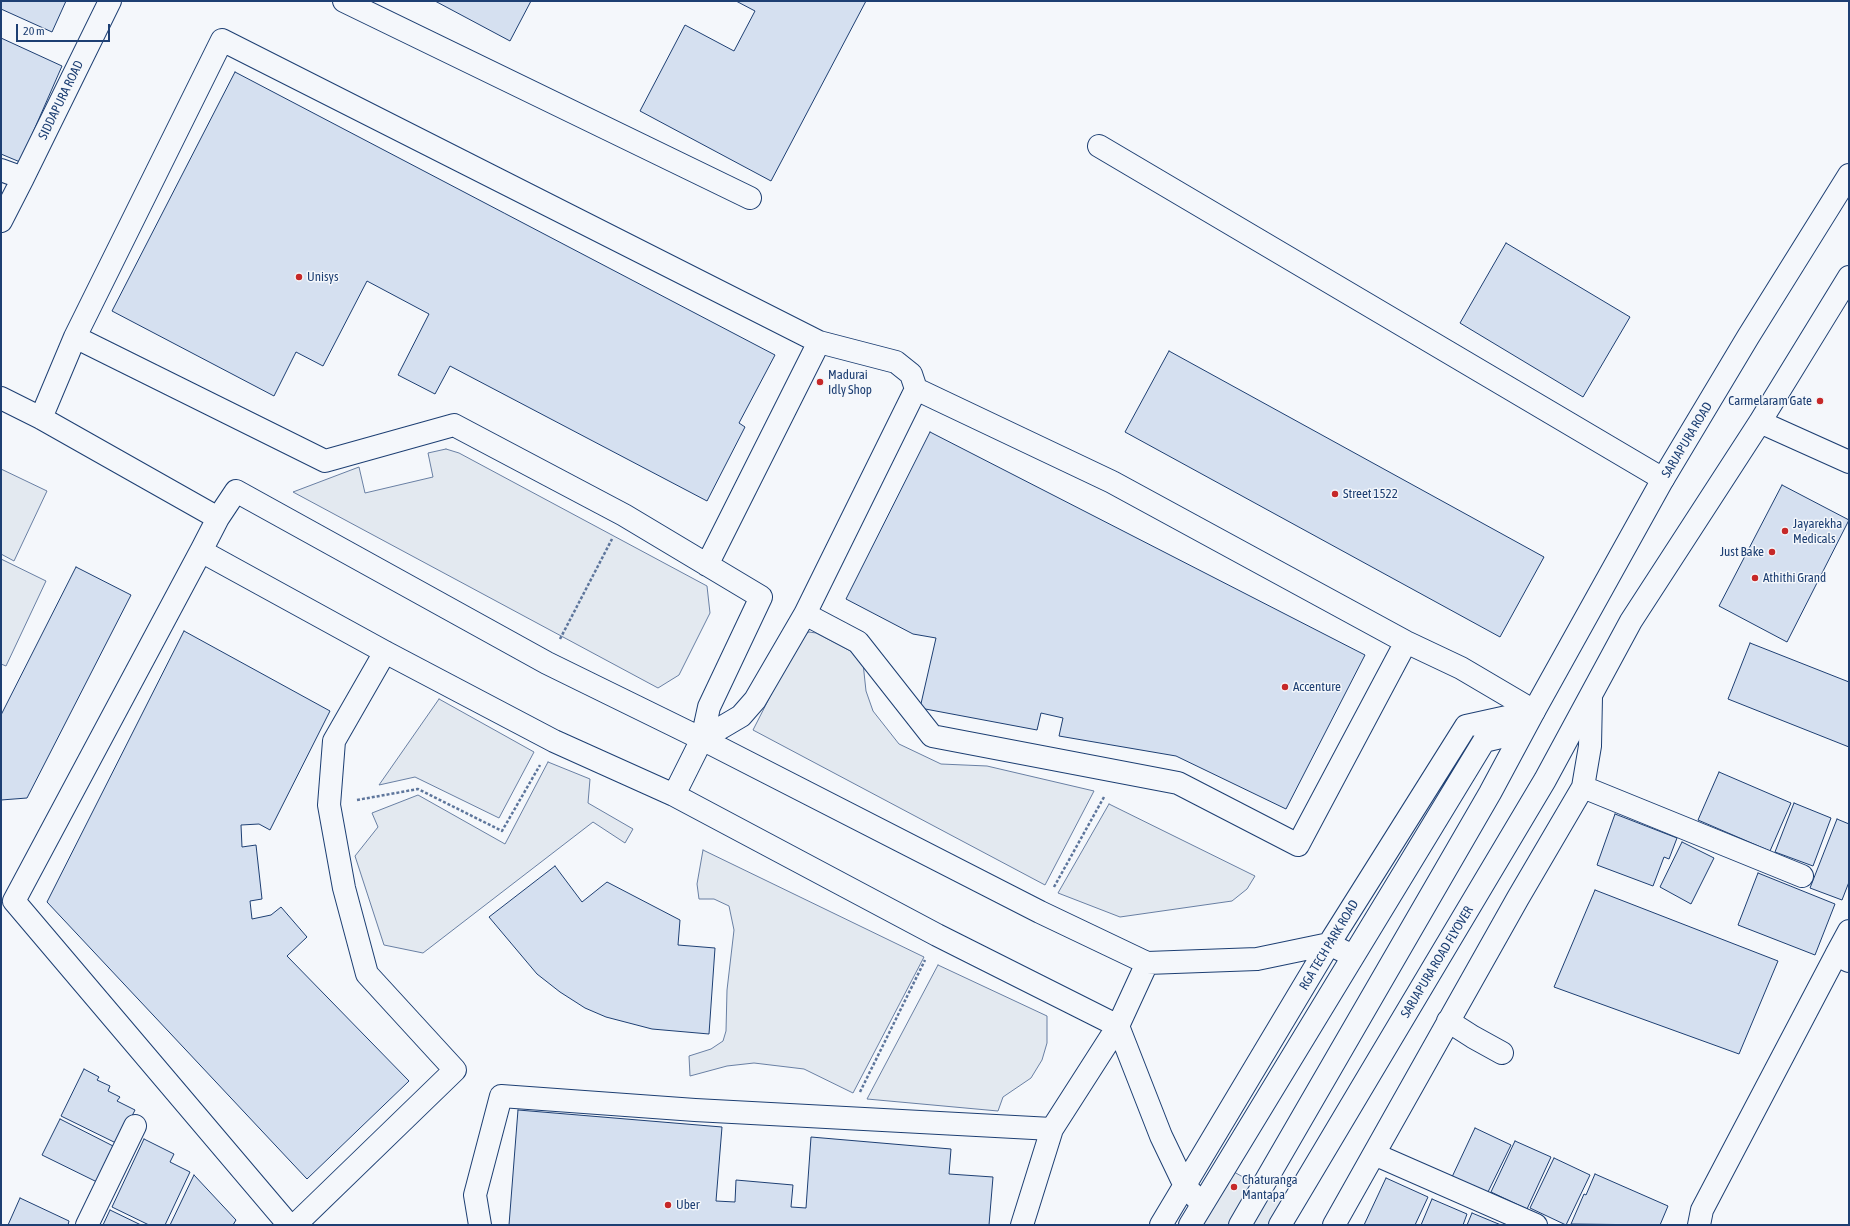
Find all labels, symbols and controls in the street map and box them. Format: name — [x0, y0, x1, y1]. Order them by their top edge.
scale bar — [18, 16, 112, 42]
text: 20 m — [23, 24, 45, 38]
street label: SIDDAPURA ROAD — [35, 58, 87, 142]
place label: Unisys — [307, 269, 338, 285]
marker: Unisys — [294, 272, 304, 282]
place label: Madurai Idly Shop — [828, 367, 872, 398]
marker: Madurai Idly Shop — [815, 377, 825, 387]
place label: Carmelaram Gate — [1728, 393, 1812, 409]
marker: Carmelaram Gate — [1815, 396, 1825, 406]
street label: SARJAPURA ROAD — [1658, 399, 1716, 481]
place label: Street 1522 — [1343, 486, 1398, 502]
marker: Street 1522 — [1330, 489, 1340, 499]
place label: Jayarekha Medicals — [1793, 516, 1842, 547]
marker: Jayarekha Medicals — [1780, 526, 1790, 536]
place label: Just Bake — [1720, 544, 1764, 560]
marker: Just Bake — [1767, 547, 1777, 557]
place label: Athithi Grand — [1763, 570, 1826, 586]
marker: Athithi Grand — [1750, 573, 1760, 583]
place label: Accenture — [1293, 679, 1341, 695]
marker: Accenture — [1280, 682, 1290, 692]
street label: RGA TECH PARK ROAD — [1296, 897, 1362, 993]
street label: SARJAPURA ROAD FLYOVER — [1397, 903, 1477, 1021]
place label: Chaturanga Mantapa — [1242, 1172, 1298, 1203]
marker: Chaturanga Mantapa — [1229, 1182, 1239, 1192]
place label: Uber — [676, 1197, 700, 1213]
marker: Uber — [663, 1200, 673, 1210]

